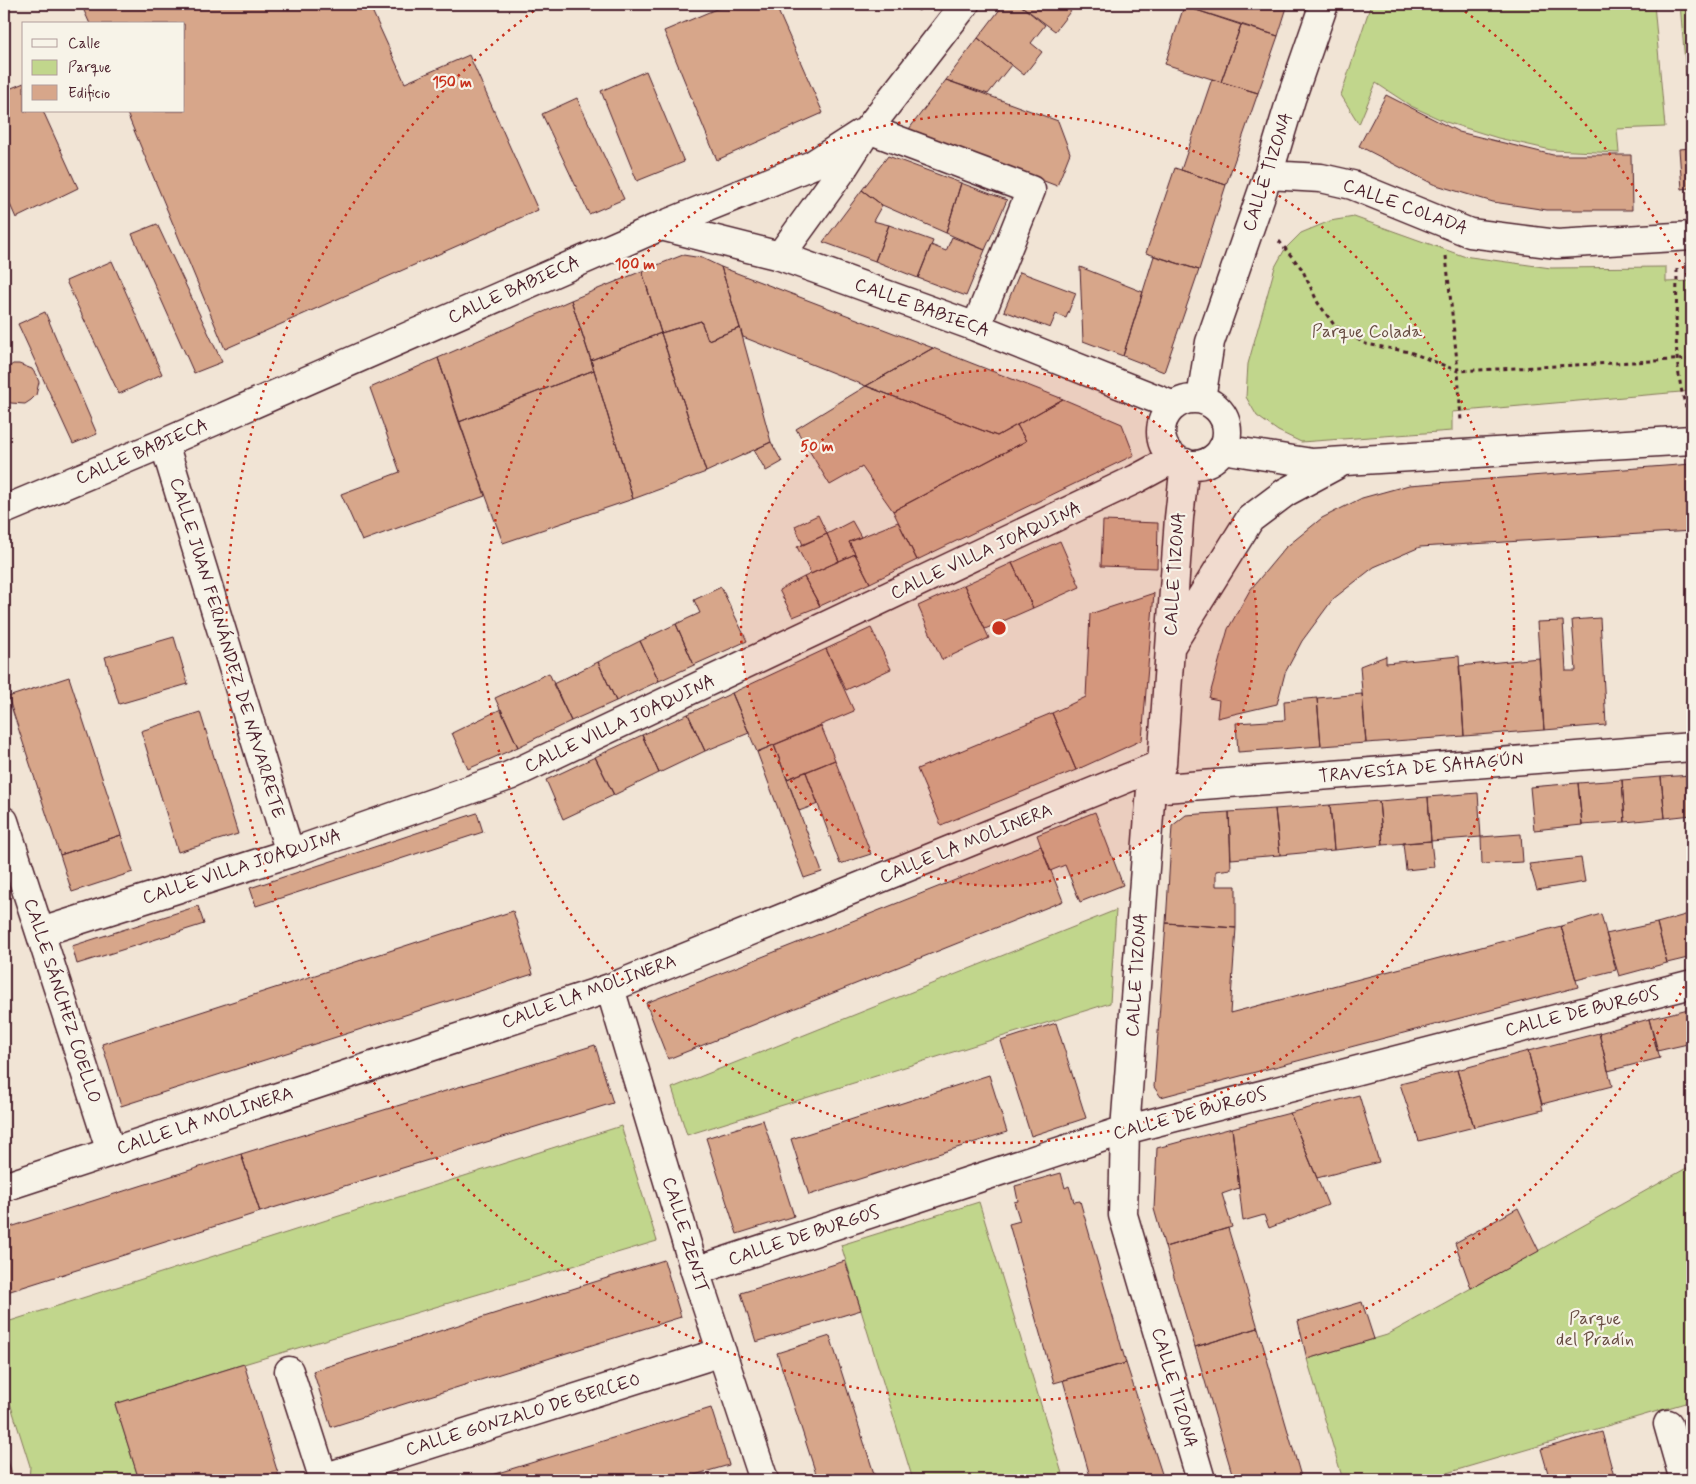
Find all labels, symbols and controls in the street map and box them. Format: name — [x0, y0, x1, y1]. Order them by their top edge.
legend — [22, 22, 185, 112]
text: Calle — [68, 34, 100, 54]
text: Parque — [68, 58, 111, 78]
text: 150 m — [432, 73, 472, 93]
text: Edificio — [68, 84, 110, 104]
street label: CALLE TIZONA — [1237, 109, 1299, 235]
street label: CALLE COLADA — [1339, 173, 1471, 241]
street label: CALLE BABIECA — [444, 250, 584, 330]
text: 100 m — [615, 255, 655, 275]
street label: CALLE BABIECA — [851, 272, 993, 344]
park label: Parque Colada — [1312, 320, 1422, 344]
street label: CALLE BABIECA — [72, 413, 212, 491]
text: 50 m — [800, 437, 834, 457]
street label: CALLE JUAN FERNÁNDEZ DE NAVARRETE — [164, 475, 290, 821]
street label: CALLE VILLA JOAQUINA — [887, 496, 1085, 606]
street label: CALLE TIZONA — [1159, 511, 1191, 637]
centre of rings — [990, 619, 1008, 637]
street label: CALLE VILLA JOAQUINA — [521, 669, 719, 779]
street label: TRAVESÍA DE SAHAGÚN — [1318, 747, 1524, 789]
street label: CALLE LA MOLINERA — [876, 798, 1056, 890]
street label: CALLE VILLA JOAQUINA — [139, 823, 345, 911]
street label: CALLE SÁNCHEZ COELLO — [18, 896, 106, 1106]
street label: CALLE TIZONA — [1121, 912, 1153, 1038]
street label: CALLE LA MOLINERA — [498, 949, 680, 1035]
street label: CALLE DE BURGOS — [1503, 981, 1661, 1043]
street label: CALLE LA MOLINERA — [114, 1081, 296, 1161]
street label: CALLE DE BURGOS — [1111, 1082, 1269, 1146]
street label: CALLE ZENIT — [656, 1174, 714, 1296]
street label: CALLE DE BURGOS — [725, 1200, 883, 1272]
park label: Parque del Pradín — [1556, 1307, 1634, 1352]
street label: CALLE TIZONA — [1145, 1325, 1203, 1451]
street label: CALLE GONZALO DE BERCEO — [403, 1368, 643, 1462]

